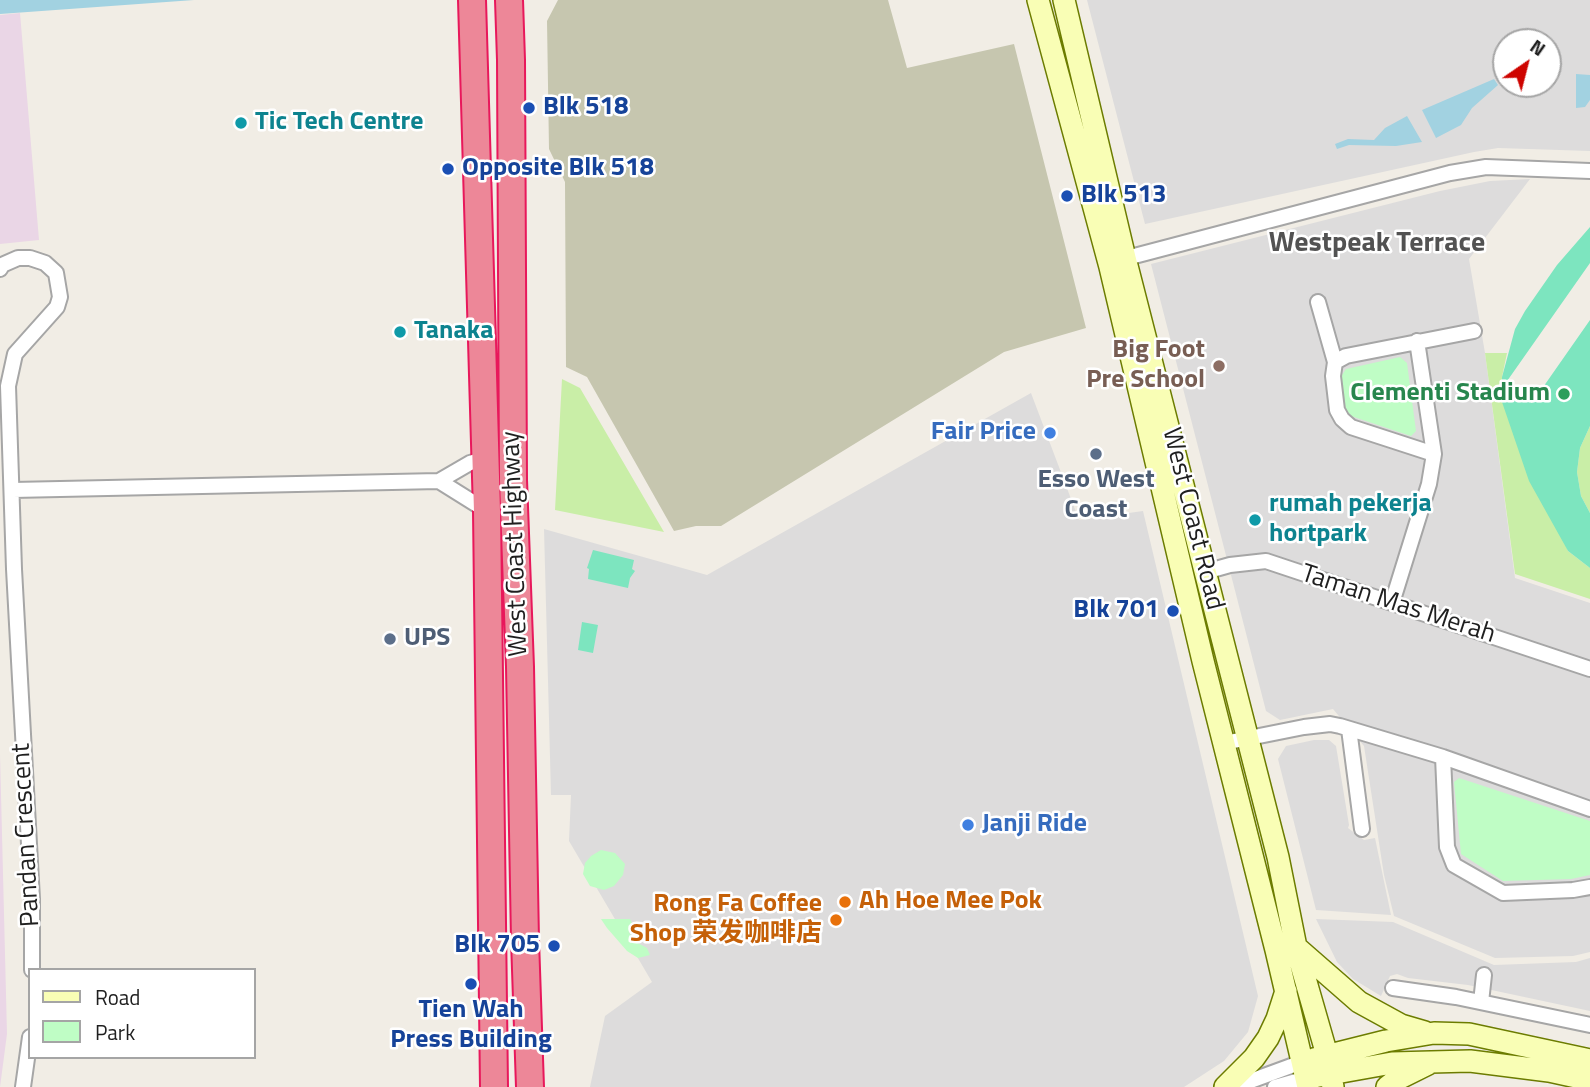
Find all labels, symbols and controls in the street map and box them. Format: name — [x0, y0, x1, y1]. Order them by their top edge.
north arrow — [1492, 28, 1562, 98]
text: N — [1524, 31, 1552, 63]
place label: Blk 518 — [543, 92, 629, 124]
marker: Blk 518 — [521, 100, 537, 116]
place label: Tic Tech Centre — [255, 107, 423, 139]
marker: Tic Tech Centre — [233, 115, 249, 131]
place label: Opposite Blk 518 — [462, 153, 654, 185]
marker: Opposite Blk 518 — [440, 161, 456, 177]
place label: Blk 513 — [1081, 180, 1167, 212]
marker: Blk 513 — [1059, 188, 1075, 204]
district label: Westpeak Terrace — [1269, 227, 1485, 261]
place label: Tanaka — [414, 316, 493, 348]
marker: Tanaka — [392, 324, 408, 340]
place label: Big Foot Pre School — [1086, 335, 1205, 396]
marker: Big Foot Pre School — [1211, 358, 1227, 374]
place label: Clementi Stadium — [1350, 378, 1550, 410]
marker: Clementi Stadium — [1556, 386, 1572, 402]
place label: Fair Price — [931, 417, 1036, 449]
marker: Fair Price — [1042, 425, 1058, 441]
street label: West Coast Road — [1154, 425, 1230, 613]
street label: West Coast Highway — [496, 431, 536, 657]
marker: Esso West Coast — [1088, 446, 1104, 462]
place label: Esso West Coast — [1037, 465, 1155, 526]
place label: rumah pekerja hortpark — [1269, 489, 1432, 550]
marker: rumah pekerja hortpark — [1247, 512, 1263, 528]
street label: Taman Mas Merah — [1297, 559, 1499, 651]
place label: Blk 701 — [1073, 595, 1159, 627]
marker: Blk 701 — [1165, 603, 1181, 619]
place label: UPS — [404, 623, 450, 655]
marker: UPS — [382, 631, 398, 647]
street label: Pandan Crescent — [7, 742, 47, 928]
place label: Janji Ride — [982, 809, 1087, 841]
marker: Janji Ride — [960, 817, 976, 833]
place label: Ah Hoe Mee Pok — [859, 886, 1042, 918]
place label: Rong Fa Coffee Shop 荣发咖啡店 — [630, 889, 822, 950]
marker: Ah Hoe Mee Pok — [837, 894, 853, 910]
marker: Rong Fa Coffee Shop 荣发咖啡店 — [828, 912, 844, 928]
place label: Blk 705 — [454, 930, 540, 962]
marker: Blk 705 — [546, 938, 562, 954]
legend — [28, 968, 256, 1059]
marker: Tien Wah Press Building — [463, 976, 479, 992]
text: Road — [95, 981, 140, 1013]
place label: Tien Wah Press Building — [390, 995, 552, 1056]
text: Park — [95, 1016, 135, 1048]

